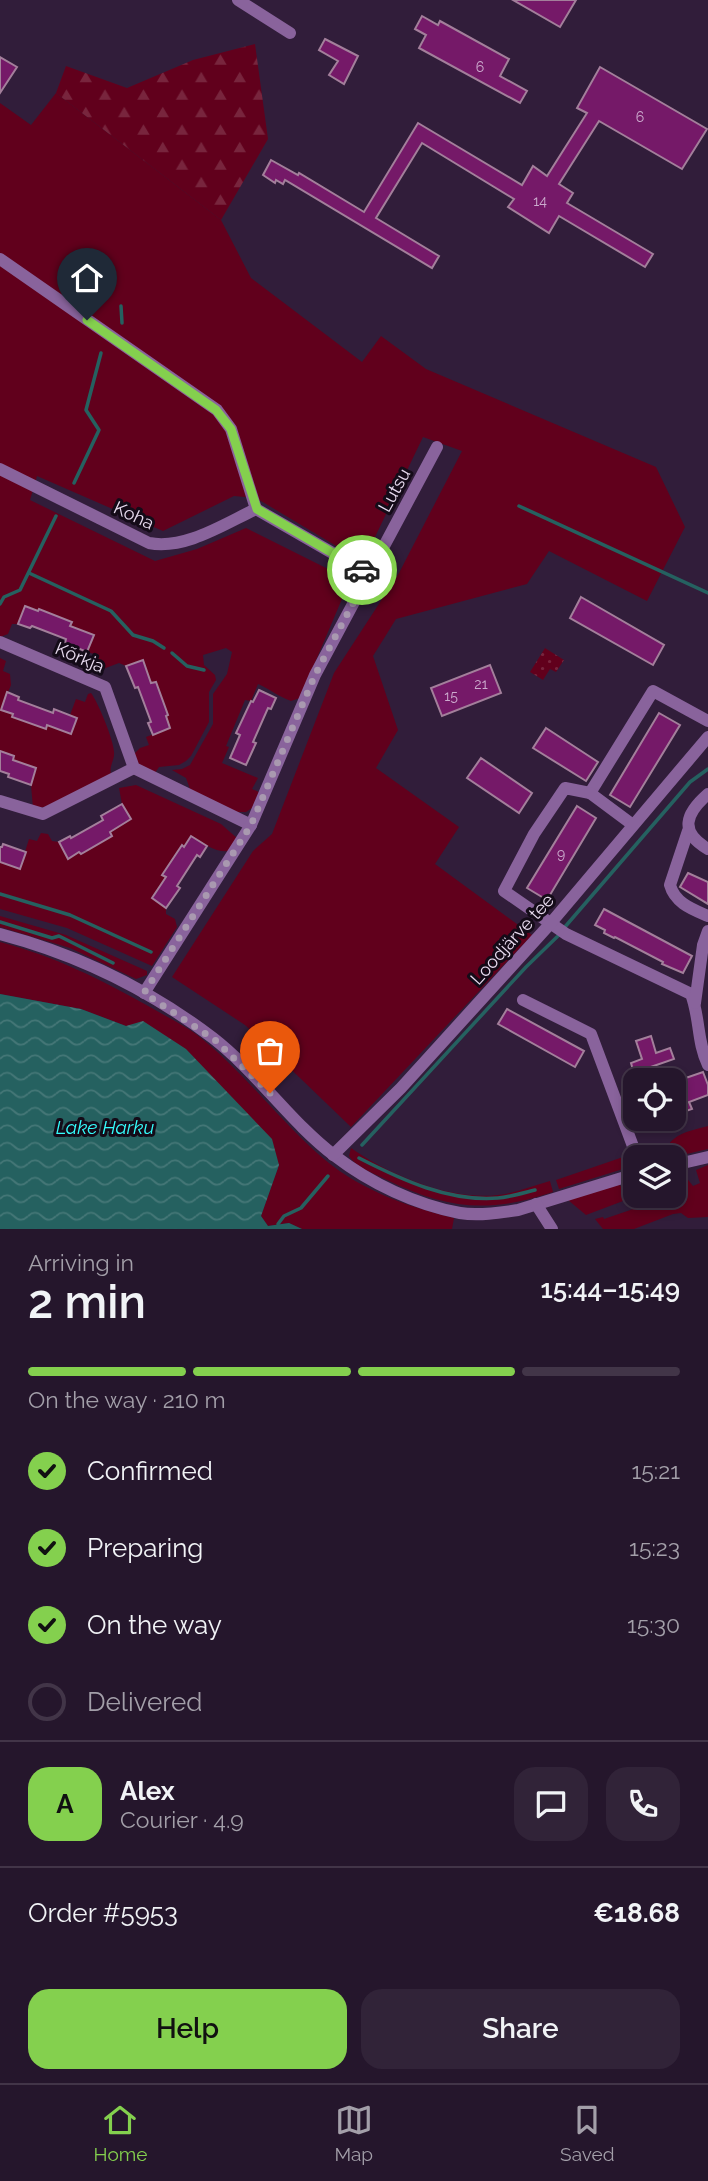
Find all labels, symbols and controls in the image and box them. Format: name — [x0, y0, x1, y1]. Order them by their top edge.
house number: 6 — [476, 59, 484, 75]
house number: 6 — [636, 109, 644, 125]
house number: 14 — [533, 193, 547, 209]
pin — [57, 248, 117, 320]
icon: home — [68, 259, 106, 297]
street label: Lutsu — [374, 465, 414, 515]
street label: Koha — [111, 497, 157, 533]
courier — [327, 535, 397, 605]
icon: car — [343, 551, 381, 589]
street label: Kõrkja — [52, 637, 108, 677]
house number: 21 — [474, 676, 488, 692]
house number: 15 — [444, 688, 458, 704]
house number: 9 — [557, 846, 565, 862]
street label: Loodjärve tee — [466, 889, 558, 989]
pin — [240, 1021, 300, 1093]
icon: bag — [251, 1032, 289, 1070]
map controls — [623, 1068, 686, 1208]
button: locate — [623, 1068, 686, 1131]
water label: Lake Harku — [56, 1116, 155, 1138]
button: layers — [623, 1145, 686, 1208]
text: Arriving in — [28, 1249, 134, 1276]
text: 15:44–15:49 — [541, 1274, 680, 1304]
text: 2 min — [28, 1275, 146, 1329]
text: On the way · 210 m — [28, 1386, 226, 1413]
icon: check — [28, 1452, 66, 1490]
text: Confirmed — [87, 1456, 213, 1486]
text: 15:21 — [631, 1457, 680, 1484]
icon: check — [28, 1529, 66, 1567]
text: Preparing — [87, 1533, 203, 1563]
text: 15:23 — [629, 1534, 680, 1561]
icon: check — [28, 1606, 66, 1644]
text: On the way — [87, 1610, 222, 1640]
text: 15:30 — [627, 1611, 680, 1638]
text: Delivered — [87, 1687, 202, 1717]
button: chat — [514, 1767, 588, 1841]
button: phone — [606, 1767, 680, 1841]
text: Alex — [120, 1776, 175, 1806]
text: A — [56, 1789, 74, 1819]
text: Courier · 4.9 — [120, 1806, 244, 1833]
text: Order #5953 — [28, 1898, 178, 1928]
text: €18.68 — [593, 1898, 680, 1928]
button: Help — [28, 1989, 347, 2069]
button: Share — [361, 1989, 680, 2069]
tab: Home — [94, 2101, 147, 2165]
tab: Map — [334, 2101, 373, 2165]
tab: Saved — [560, 2101, 614, 2165]

